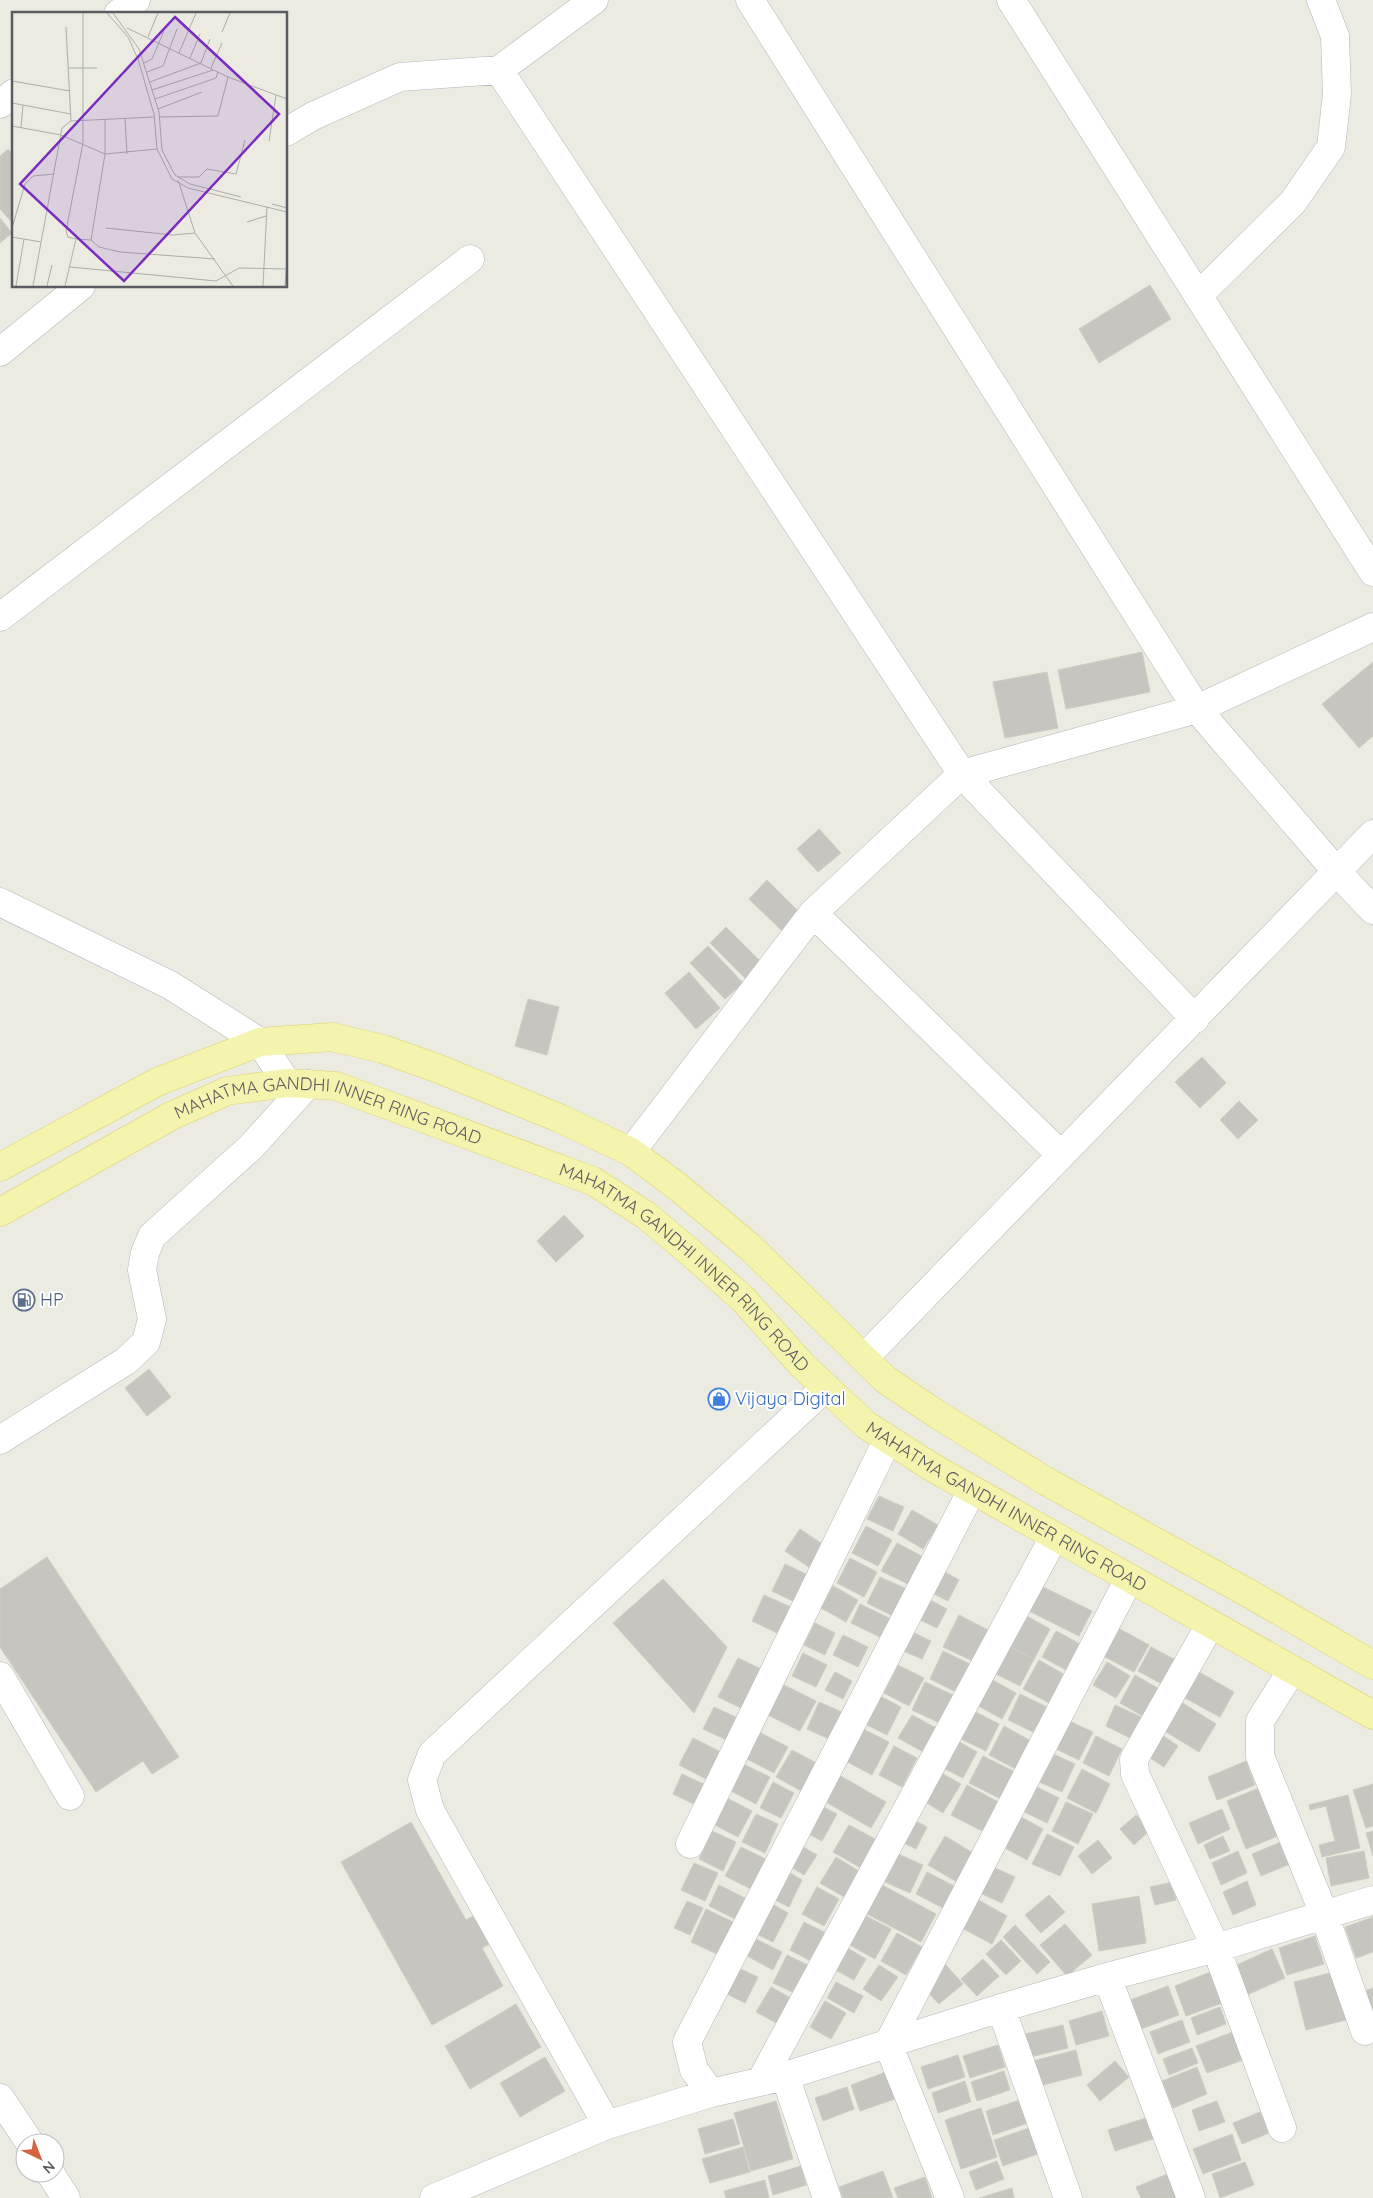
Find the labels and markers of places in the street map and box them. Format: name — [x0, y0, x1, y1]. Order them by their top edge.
fuel station icon: HP — [12, 1288, 36, 1312]
place label: HP — [40, 1288, 64, 1311]
shop icon: Vijaya Digital — [707, 1387, 731, 1411]
place label: Vijaya Digital — [735, 1387, 846, 1410]

